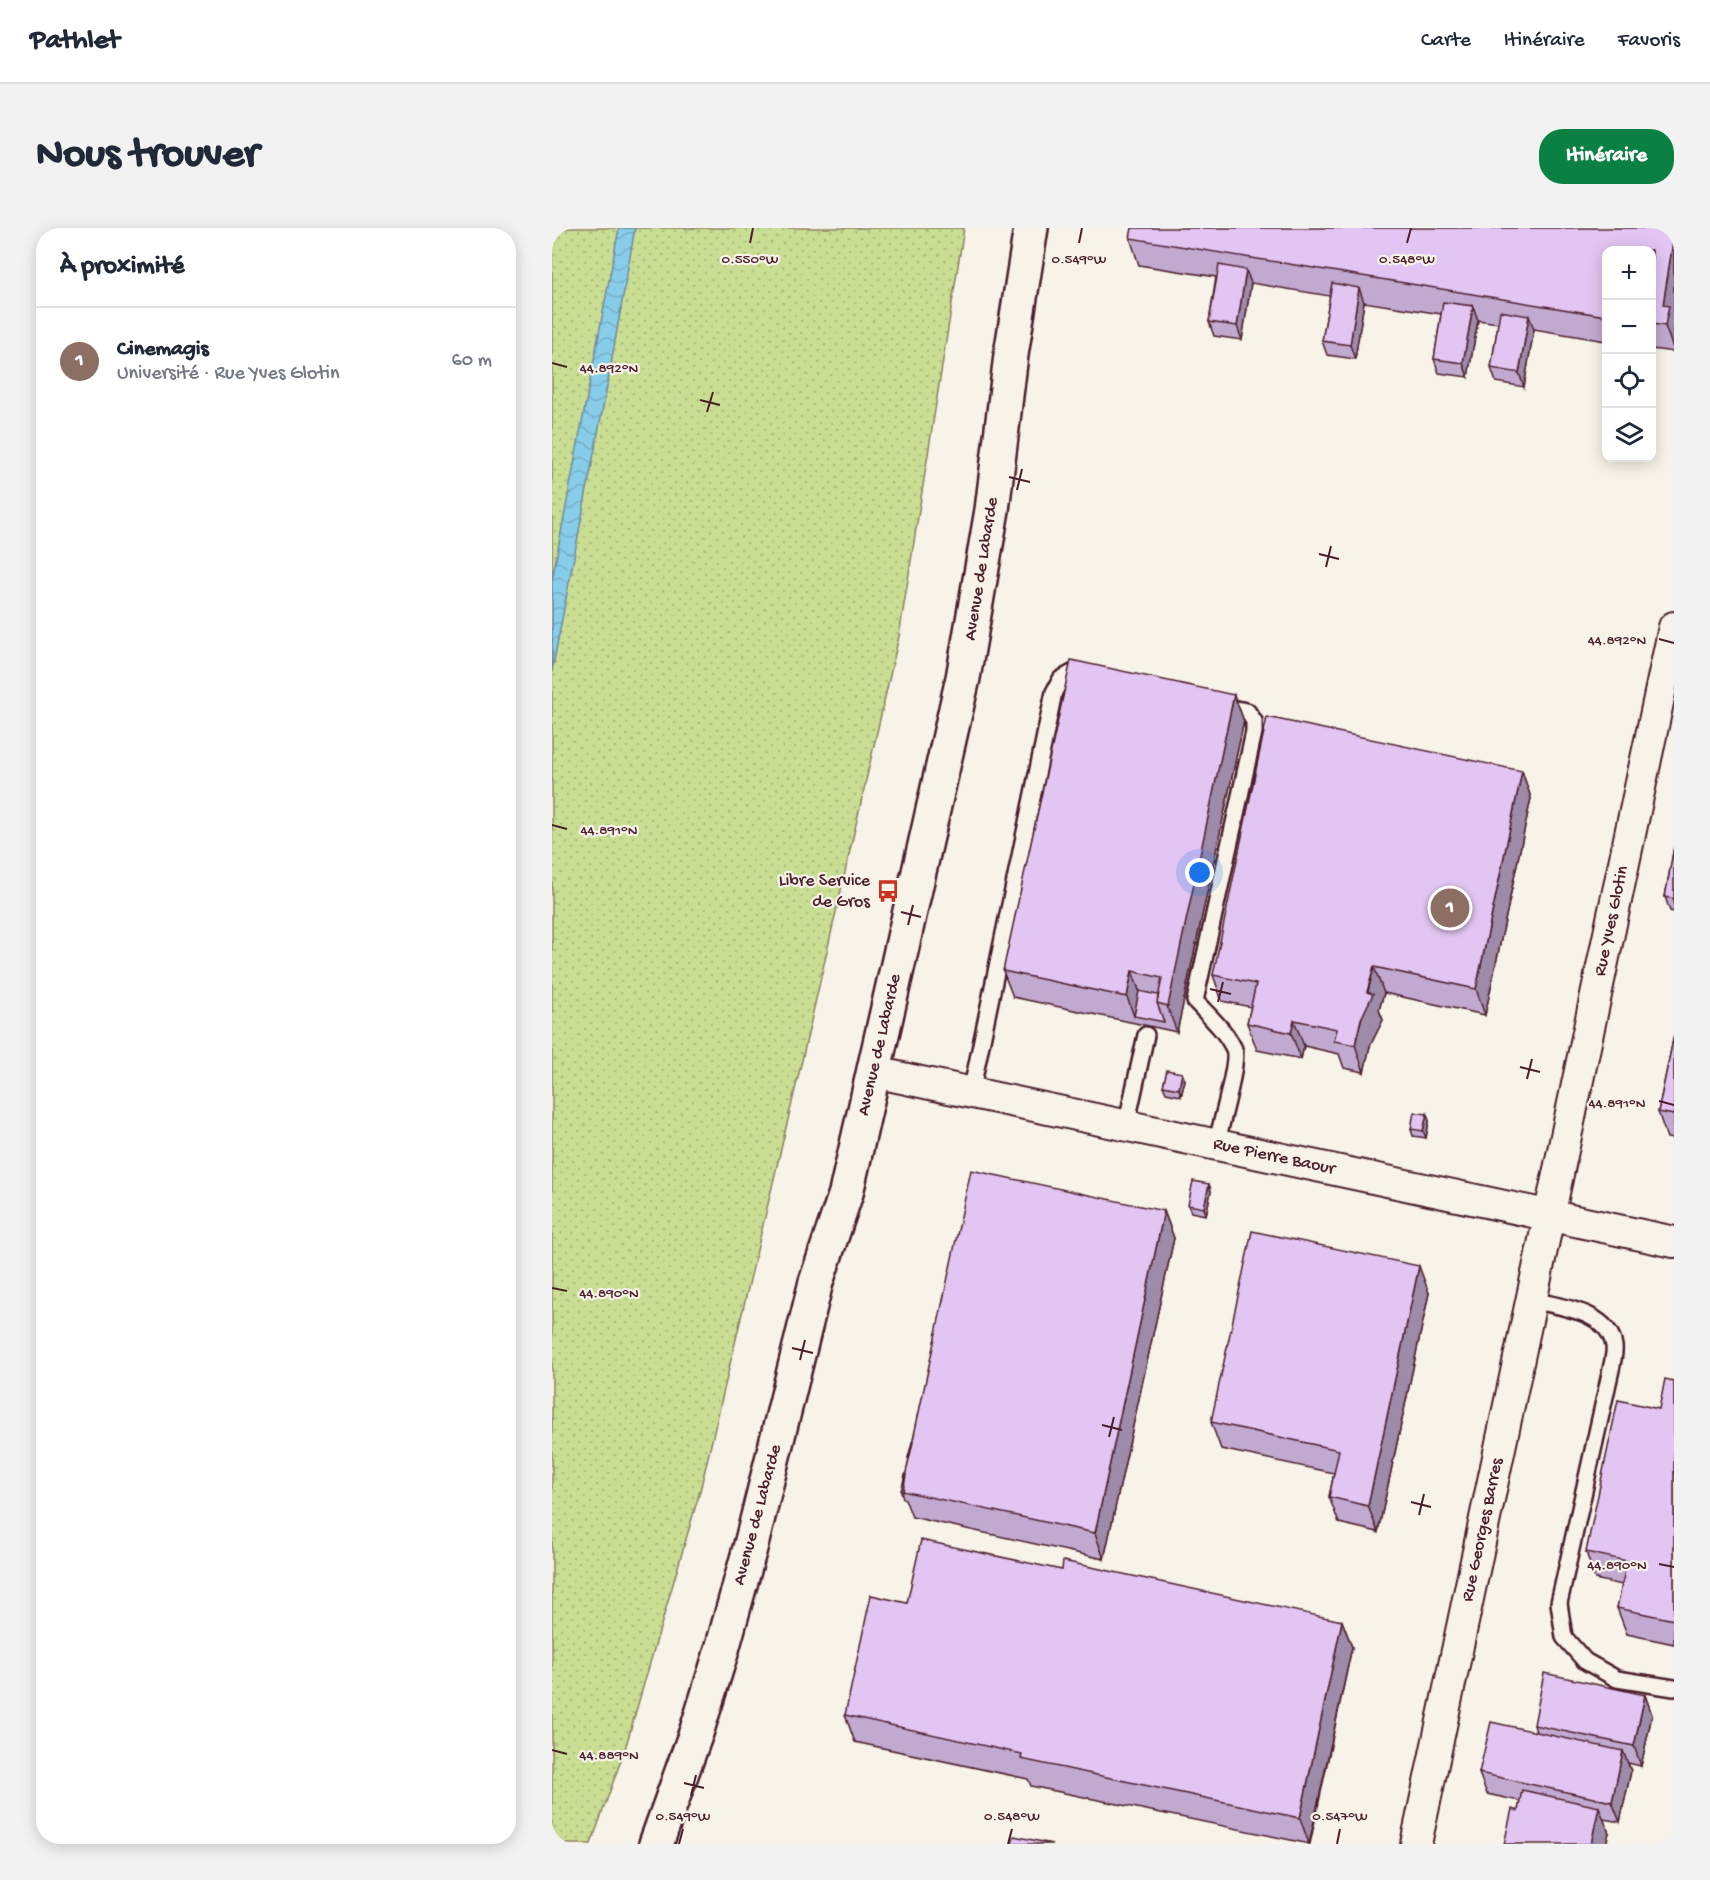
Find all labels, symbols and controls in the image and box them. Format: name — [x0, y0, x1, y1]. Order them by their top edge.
text: Pathlet — [30, 25, 120, 58]
text: Carte — [1421, 29, 1471, 54]
text: Itinéraire — [1504, 29, 1585, 54]
text: Favoris — [1618, 29, 1680, 54]
button: Itinéraire — [1539, 129, 1674, 184]
text: Nous trouver — [36, 132, 259, 181]
map controls — [1602, 246, 1656, 462]
button: + — [1602, 246, 1656, 300]
text: 0.550°W — [721, 251, 779, 269]
text: 0.549°W — [1051, 251, 1107, 269]
text: 0.548°W — [1379, 251, 1435, 269]
text: À proximité — [60, 252, 184, 283]
button: − — [1602, 300, 1656, 354]
text: Cinemagis — [117, 337, 209, 363]
text: 1 — [75, 350, 84, 373]
text: 60 m — [452, 350, 492, 373]
button: locate — [1602, 354, 1656, 408]
text: 44.892°N — [580, 360, 638, 378]
text: Université · Rue Yves Glotin — [117, 363, 339, 386]
button: layers — [1602, 408, 1656, 462]
street label: Avenue de Labarde — [960, 495, 1004, 642]
text: 44.892°N — [1588, 632, 1646, 650]
text: 44.891°N — [580, 822, 638, 840]
your location — [1185, 858, 1214, 887]
street label: Rue Yves Glotin — [1590, 863, 1634, 978]
place label: Libre Service de Gros — [779, 871, 871, 913]
bus stop icon: Libre Service de Gros — [875, 878, 901, 904]
pin: 1 — [1430, 886, 1470, 930]
street label: Avenue de Labarde — [853, 971, 907, 1118]
text: 44.891°N — [1588, 1095, 1646, 1113]
street label: Rue Pierre Baour — [1211, 1134, 1339, 1181]
text: 44.890°N — [579, 1285, 639, 1303]
street label: Avenue de Labarde — [729, 1442, 787, 1588]
street label: Rue Georges Barres — [1458, 1455, 1509, 1604]
text: 44.890°N — [1587, 1557, 1647, 1575]
text: 44.889°N — [579, 1747, 639, 1765]
text: 0.549°W — [655, 1808, 711, 1826]
text: 0.548°W — [984, 1808, 1040, 1826]
text: 0.547°W — [1312, 1808, 1368, 1826]

